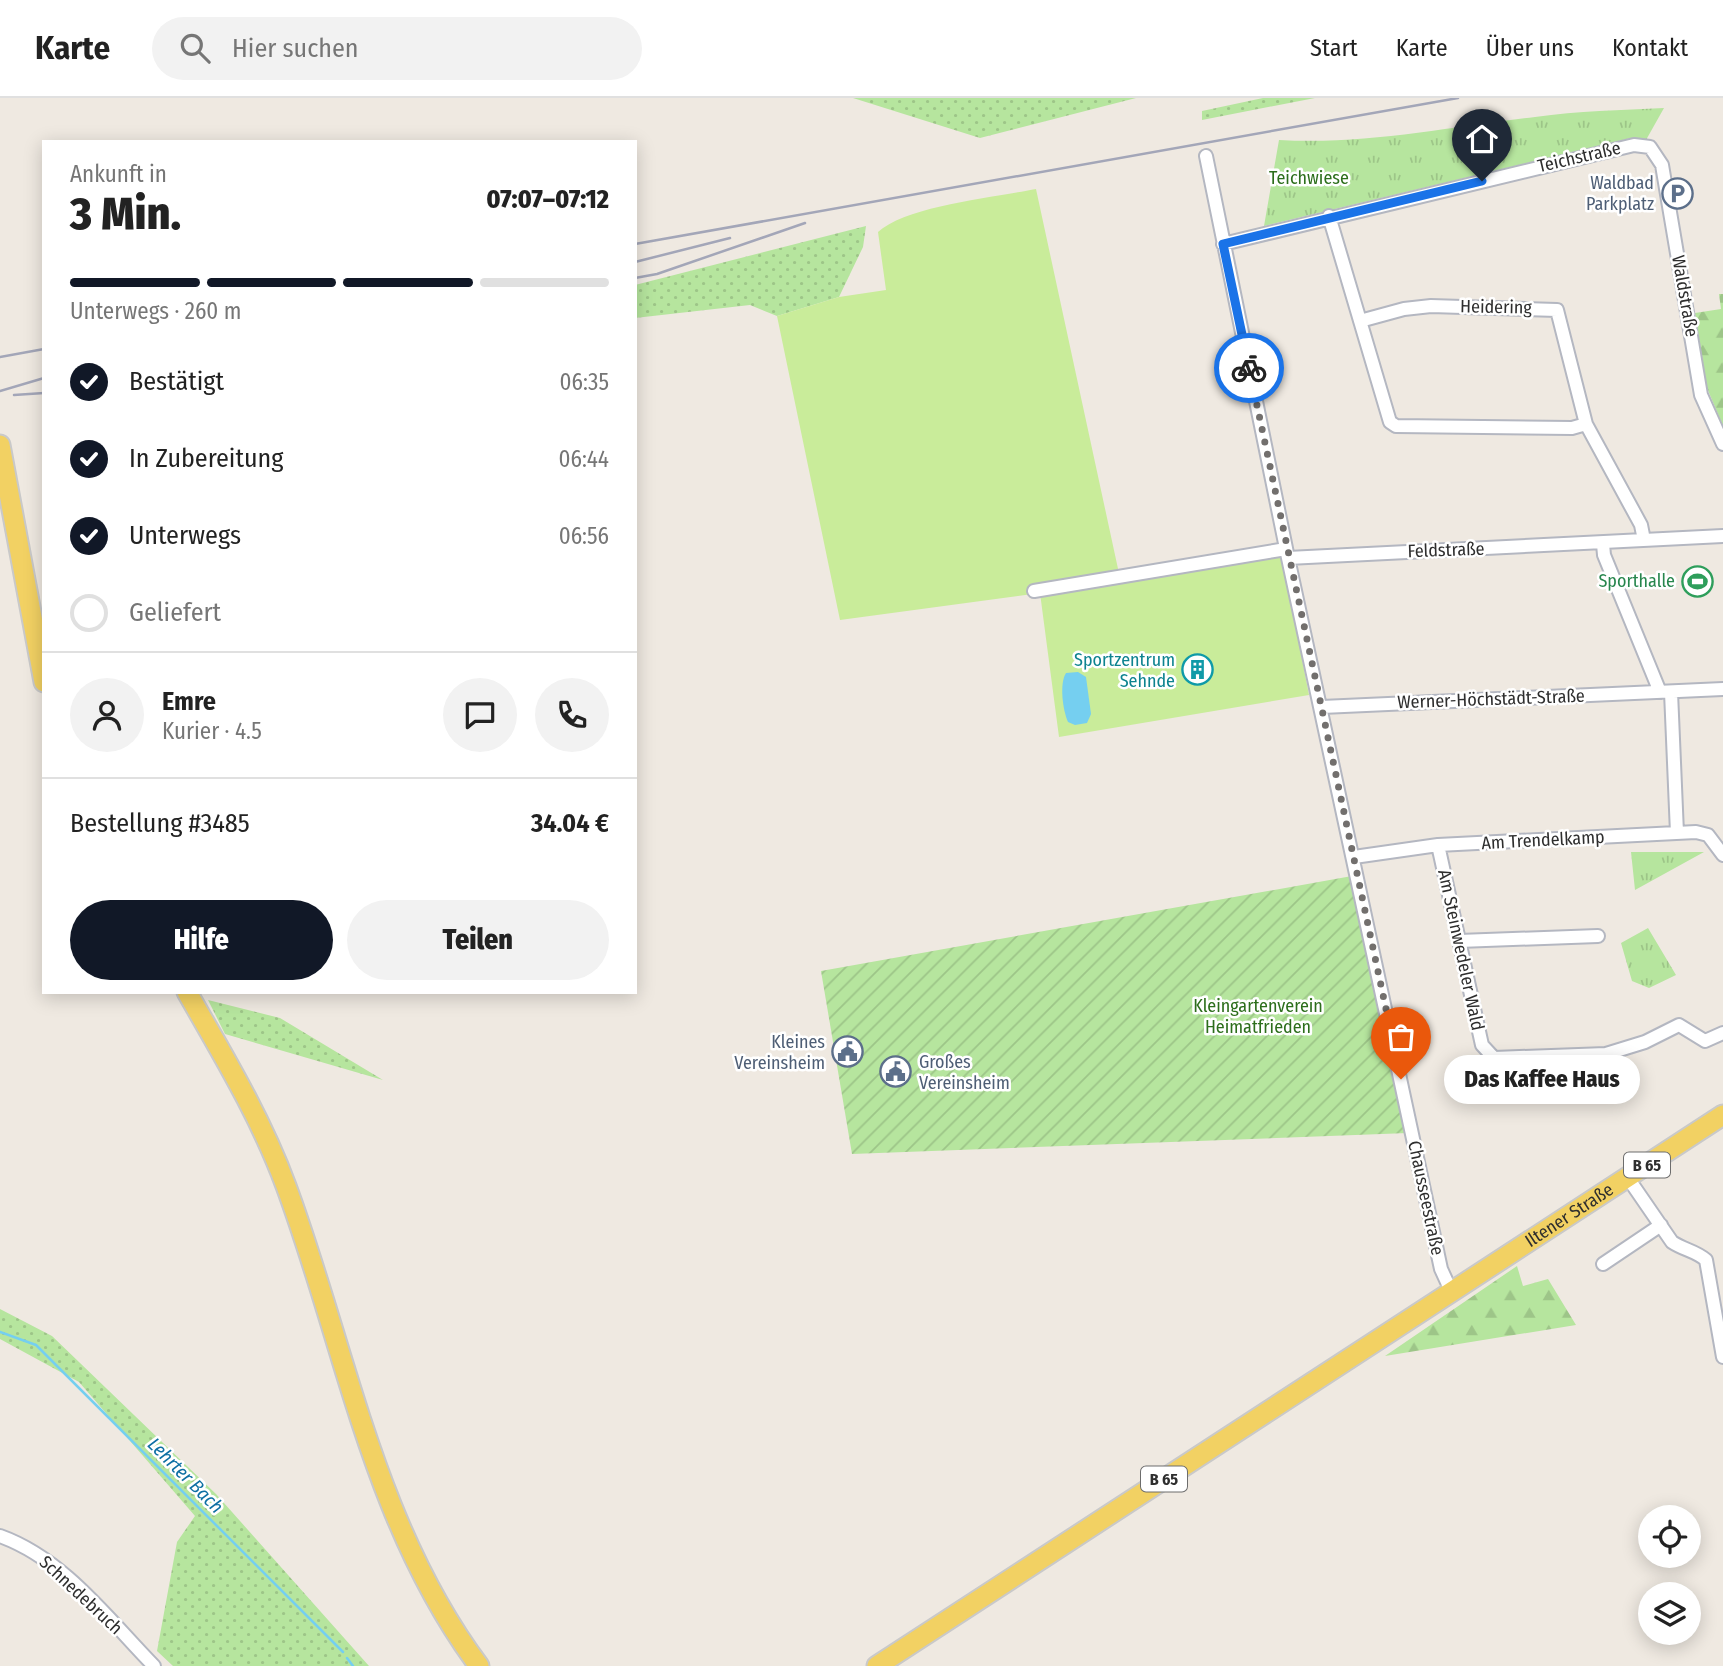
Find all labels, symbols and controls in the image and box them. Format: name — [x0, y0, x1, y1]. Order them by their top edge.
search box — [152, 17, 642, 80]
text: Karte — [35, 28, 110, 68]
icon: search — [176, 29, 214, 67]
text: Hier suchen — [232, 33, 359, 64]
text: Start — [1310, 34, 1358, 62]
text: Karte — [1396, 34, 1448, 62]
text: Über uns — [1486, 34, 1574, 62]
text: Kontakt — [1612, 34, 1688, 62]
pin — [1452, 109, 1512, 181]
icon: home — [1463, 120, 1501, 158]
street label: Teichstraße — [1535, 137, 1623, 177]
text: Ankunft in — [70, 160, 167, 188]
park label: Teichwiese — [1269, 167, 1349, 189]
place label: Waldbad Parkplatz — [1586, 172, 1654, 215]
parking icon: Waldbad Parkplatz — [1660, 176, 1694, 210]
text: 07:07–07:12 — [486, 184, 609, 215]
text: 3 Min. — [70, 186, 181, 241]
street label: Waldstraße — [1667, 253, 1703, 339]
street label: Heidering — [1460, 295, 1533, 319]
text: Unterwegs · 260 m — [70, 297, 241, 325]
courier — [1214, 333, 1284, 403]
icon: bike — [1230, 349, 1268, 387]
icon: check — [70, 363, 108, 401]
text: Bestätigt — [129, 366, 224, 397]
text: 06:35 — [560, 368, 609, 396]
icon: check — [70, 440, 108, 478]
text: In Zubereitung — [129, 443, 283, 474]
text: 06:44 — [559, 445, 609, 473]
icon: check — [70, 517, 108, 555]
text: Unterwegs — [129, 520, 241, 551]
text: 06:56 — [559, 522, 609, 550]
street label: Feldstraße — [1407, 538, 1485, 562]
sports icon: Sporthalle — [1681, 564, 1715, 598]
place label: Sporthalle — [1598, 570, 1675, 592]
text: Geliefert — [129, 597, 221, 628]
place label: Sportzentrum Sehnde — [1074, 649, 1175, 692]
building icon: Sportzentrum Sehnde — [1181, 653, 1215, 687]
button: person — [70, 678, 144, 752]
button: chat — [443, 678, 517, 752]
button: phone — [535, 678, 609, 752]
street label: Werner-Höchstädt-Straße — [1397, 685, 1585, 713]
text: Emre — [162, 686, 216, 717]
text: Kurier · 4.5 — [162, 717, 262, 745]
text: Bestellung #3485 — [70, 808, 250, 839]
text: 34.04 € — [531, 808, 609, 839]
street label: Am Trendelkamp — [1481, 826, 1605, 854]
street label: Am Steinwedeler Wald — [1433, 867, 1489, 1033]
button: Hilfe — [70, 900, 333, 980]
button: Teilen — [347, 900, 609, 980]
park label: Kleingartenverein Heimatfrieden — [1193, 995, 1323, 1038]
pin — [1371, 1007, 1431, 1079]
icon: bag — [1382, 1018, 1420, 1056]
place label: Kleines Vereinsheim — [734, 1031, 825, 1074]
public building icon: Kleines Vereinsheim — [831, 1035, 865, 1069]
place label: Großes Vereinsheim — [919, 1051, 1010, 1094]
callout: Das Kaffee Haus — [1443, 1054, 1639, 1104]
public building icon: Großes Vereinsheim — [879, 1055, 913, 1089]
text: Das Kaffee Haus — [1464, 1065, 1620, 1093]
street label: Chausseestraße — [1403, 1139, 1449, 1257]
road number: B 65 — [1624, 1152, 1670, 1177]
street label: Iltener Straße — [1521, 1178, 1617, 1252]
water label: Lehrter Bach — [143, 1433, 228, 1518]
road number: B 65 — [1141, 1466, 1187, 1492]
map controls — [1638, 1505, 1701, 1645]
button: locate — [1638, 1505, 1701, 1568]
street label: Schnedebruch — [35, 1551, 127, 1639]
button: layers — [1638, 1582, 1701, 1645]

